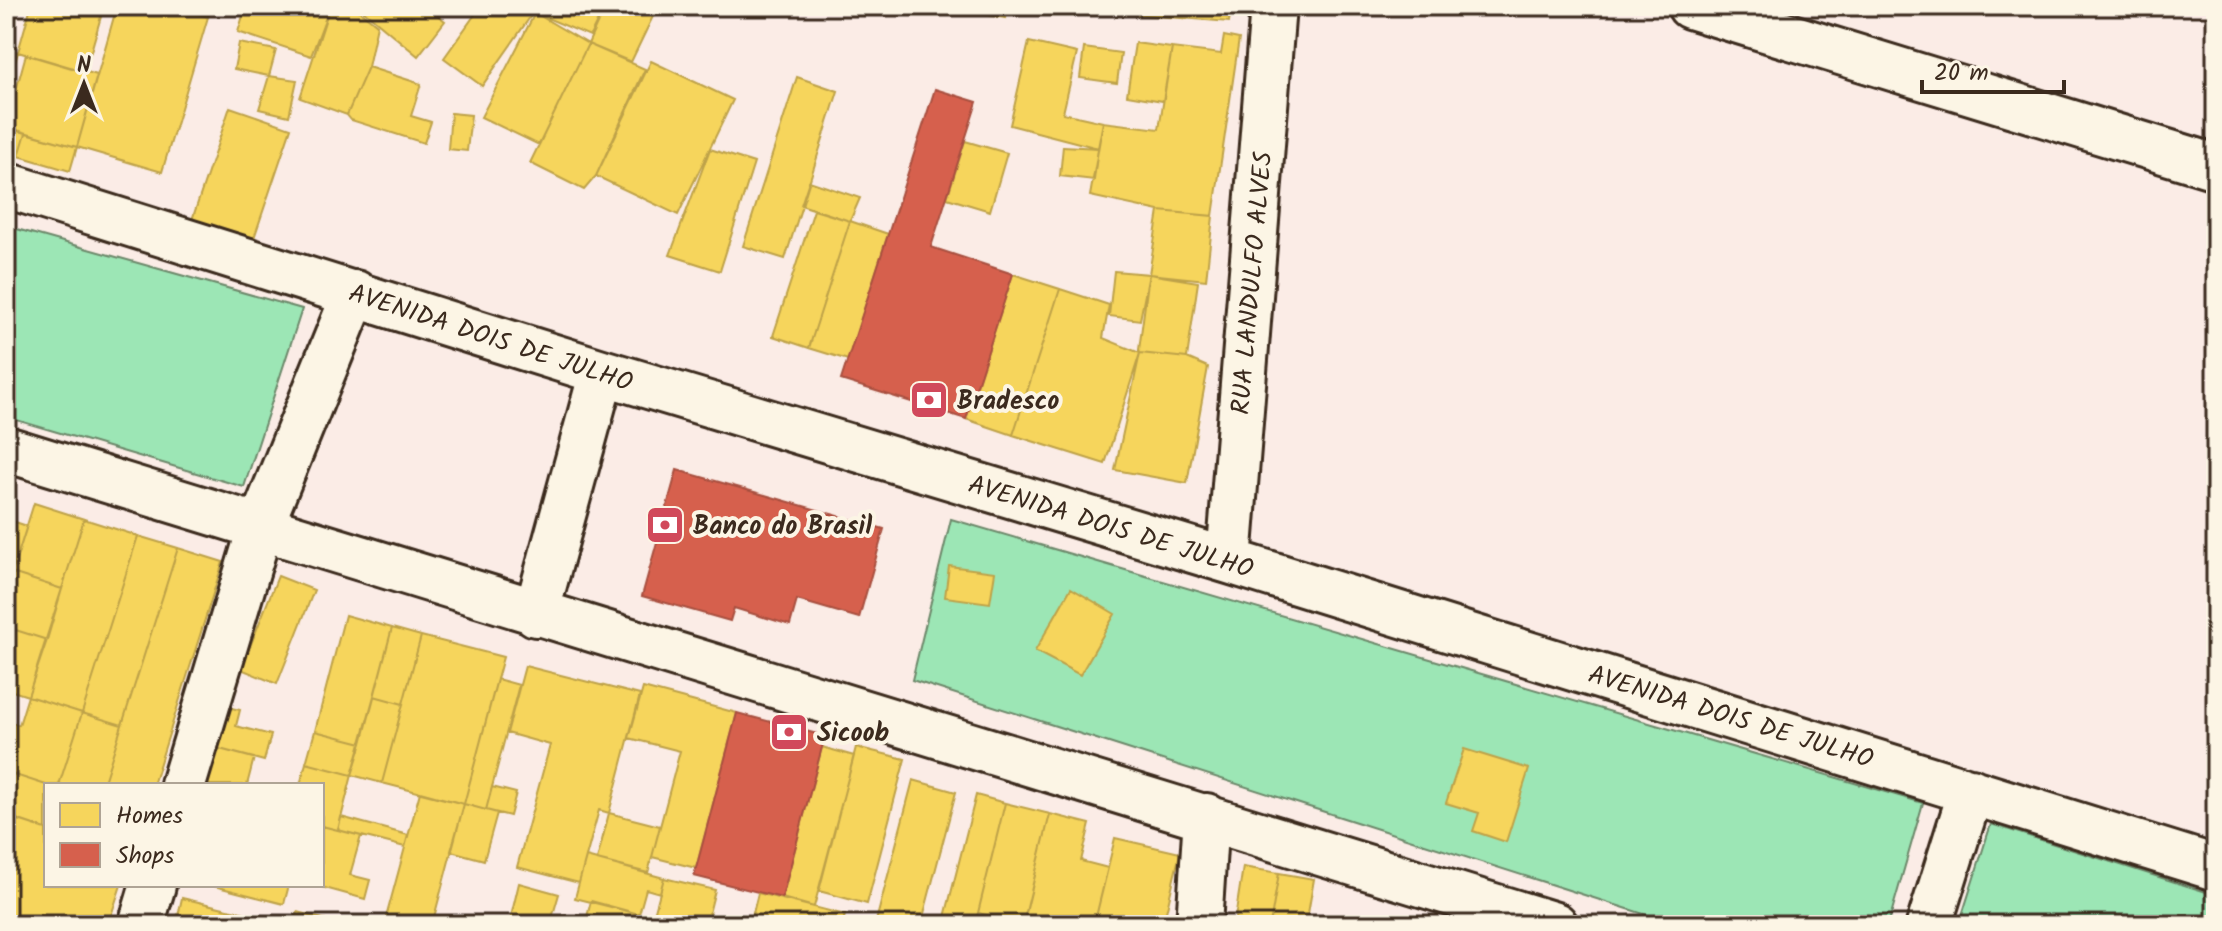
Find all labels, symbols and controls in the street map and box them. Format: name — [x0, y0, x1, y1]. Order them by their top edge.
north arrow — [44, 44, 124, 124]
scale bar — [1922, 44, 2064, 94]
text: N — [77, 49, 91, 84]
text: 20 m — [1934, 54, 1989, 93]
street label: RUA LANDULFO ALVES — [1221, 150, 1285, 416]
street label: AVENIDA DOIS DE JULHO — [343, 273, 638, 405]
bank icon: Bradesco — [908, 379, 950, 421]
place label: Bradesco — [957, 381, 1059, 423]
street label: AVENIDA DOIS DE JULHO — [963, 465, 1258, 591]
bank icon: Banco do Brasil — [644, 504, 686, 546]
place label: Banco do Brasil — [693, 506, 872, 548]
street label: AVENIDA DOIS DE JULHO — [1583, 655, 1878, 781]
bank icon: Sicoob — [768, 711, 810, 753]
place label: Sicoob — [817, 713, 890, 755]
legend — [44, 783, 324, 887]
text: Homes — [116, 797, 183, 836]
text: Shops — [116, 837, 174, 876]

